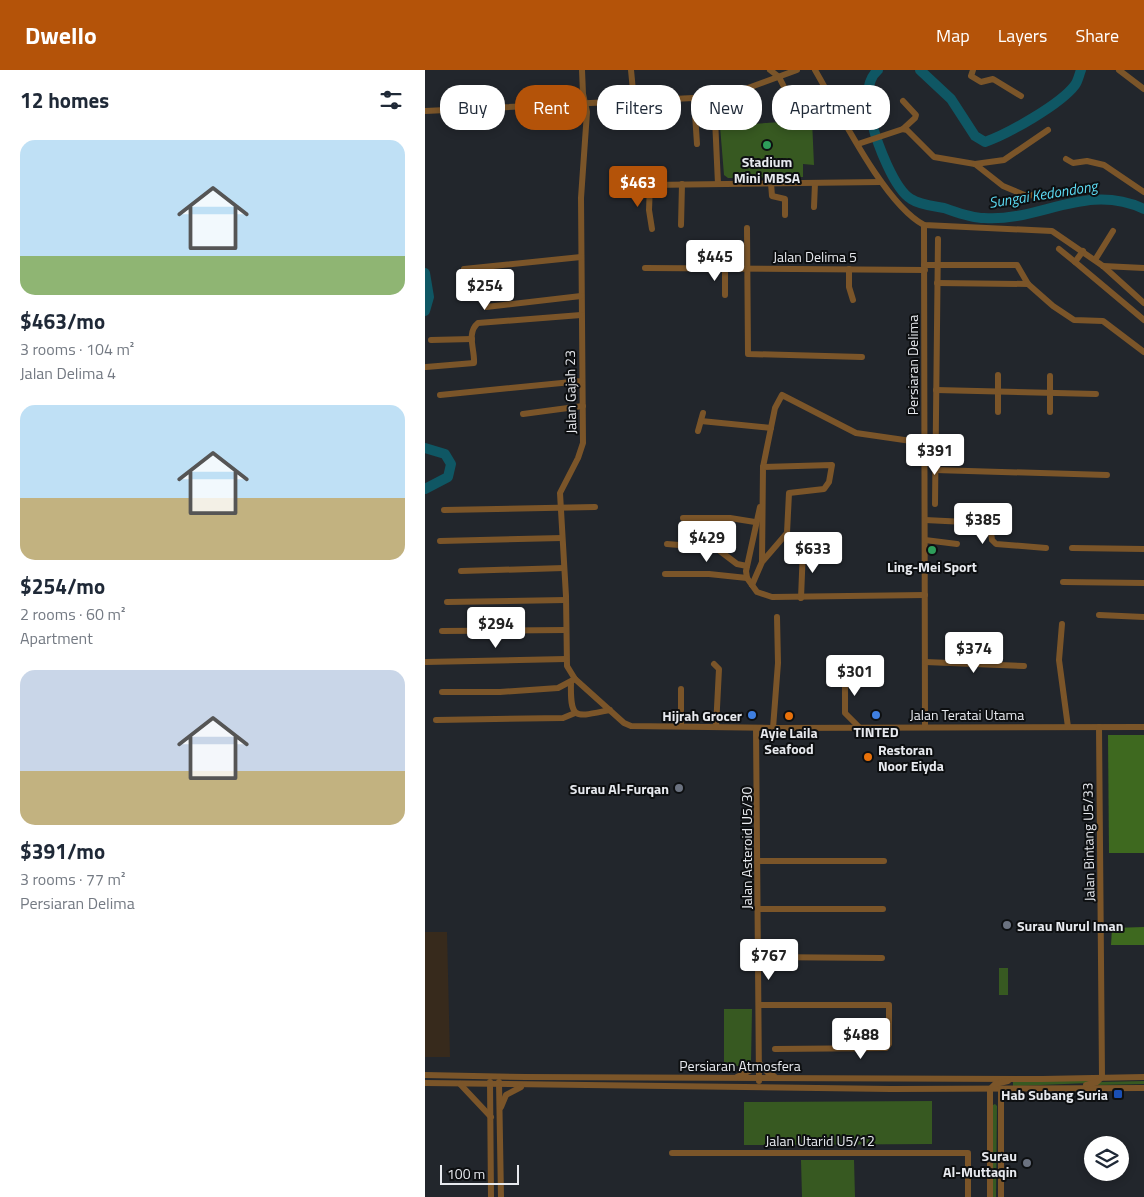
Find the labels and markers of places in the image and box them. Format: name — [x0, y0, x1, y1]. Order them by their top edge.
marker: Stadium Mini MBSA — [761, 139, 773, 151]
place label: Stadium Mini MBSA — [734, 151, 801, 188]
pin: $463 — [608, 166, 668, 208]
pin: $445 — [685, 240, 745, 282]
pin: $254 — [455, 268, 515, 311]
pin: $391 — [905, 434, 965, 476]
pin: $385 — [953, 502, 1013, 545]
pin: $429 — [677, 520, 737, 563]
pin: $633 — [783, 532, 843, 574]
marker: Ling-Mei Sport — [926, 544, 938, 556]
place label: Ling-Mei Sport — [887, 556, 977, 577]
pin: $294 — [466, 606, 526, 649]
pin: $374 — [944, 632, 1004, 674]
pin: $301 — [825, 654, 885, 697]
place label: Hijrah Grocer — [662, 705, 742, 726]
marker: Hijrah Grocer — [746, 709, 758, 721]
marker: TINTED — [870, 709, 882, 721]
marker: Ayie Laila Seafood — [783, 710, 795, 722]
place label: TINTED — [853, 721, 899, 742]
place label: Ayie Laila Seafood — [760, 722, 818, 759]
place label: Restoran Noor Eiyda — [878, 739, 944, 776]
marker: Restoran Noor Eiyda — [862, 751, 874, 763]
place label: Surau Al-Furqan — [570, 778, 669, 799]
marker: Surau Al-Furqan — [673, 782, 685, 794]
place label: Surau Nurul Iman — [1017, 915, 1123, 936]
marker: Surau Nurul Iman — [1001, 919, 1013, 931]
pin: $767 — [739, 938, 799, 981]
pin: $488 — [831, 1018, 891, 1060]
place label: Hab Subang Suria — [1001, 1084, 1108, 1105]
marker: Hab Subang Suria — [1112, 1088, 1124, 1100]
place label: Surau Al-Muttaqin — [943, 1145, 1017, 1182]
marker: Surau Al-Muttaqin — [1021, 1157, 1033, 1169]

